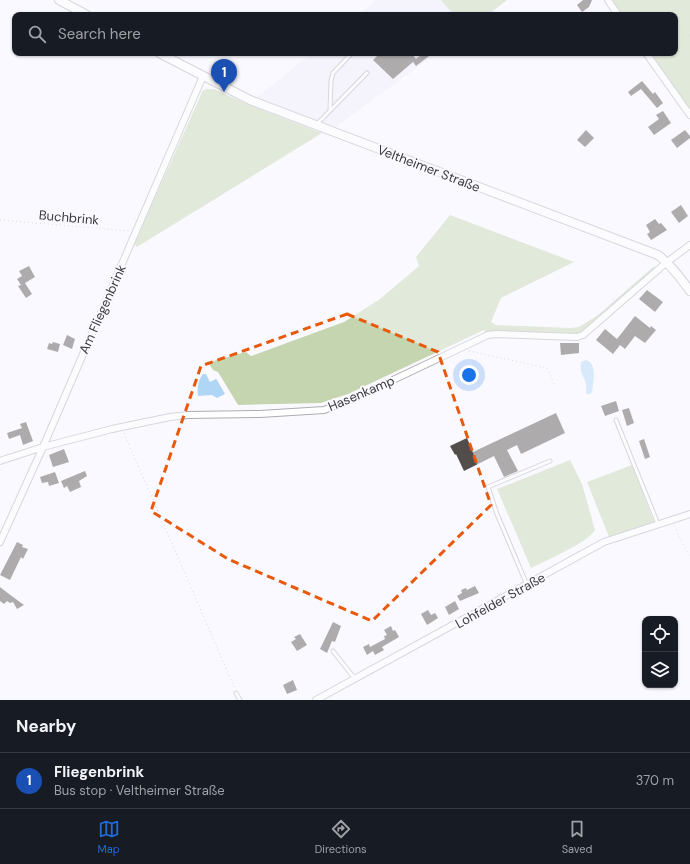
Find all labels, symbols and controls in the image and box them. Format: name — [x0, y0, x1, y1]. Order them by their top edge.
search box — [12, 12, 678, 56]
icon: search — [26, 23, 48, 45]
text: Search here — [58, 24, 141, 44]
pin: 1 — [211, 59, 237, 92]
street label: Veltheimer Straße — [375, 141, 483, 196]
street label: Buchbrink — [38, 206, 100, 229]
street label: Am Fliegenbrink — [75, 262, 130, 356]
your location — [459, 365, 479, 385]
street label: Hasenkamp — [325, 372, 397, 415]
street label: Lohfelder Straße — [452, 569, 548, 632]
map controls — [642, 616, 678, 688]
button: locate — [642, 616, 678, 652]
button: layers — [642, 652, 678, 688]
text: Nearby — [16, 715, 76, 737]
text: Fliegenbrink — [54, 762, 144, 782]
text: 1 — [27, 772, 31, 789]
text: 370 m — [636, 772, 674, 789]
text: Bus stop · Veltheimer Straße — [54, 782, 225, 799]
tab: Map — [98, 818, 120, 856]
tab: Directions — [315, 818, 367, 856]
tab: Saved — [562, 818, 592, 856]

